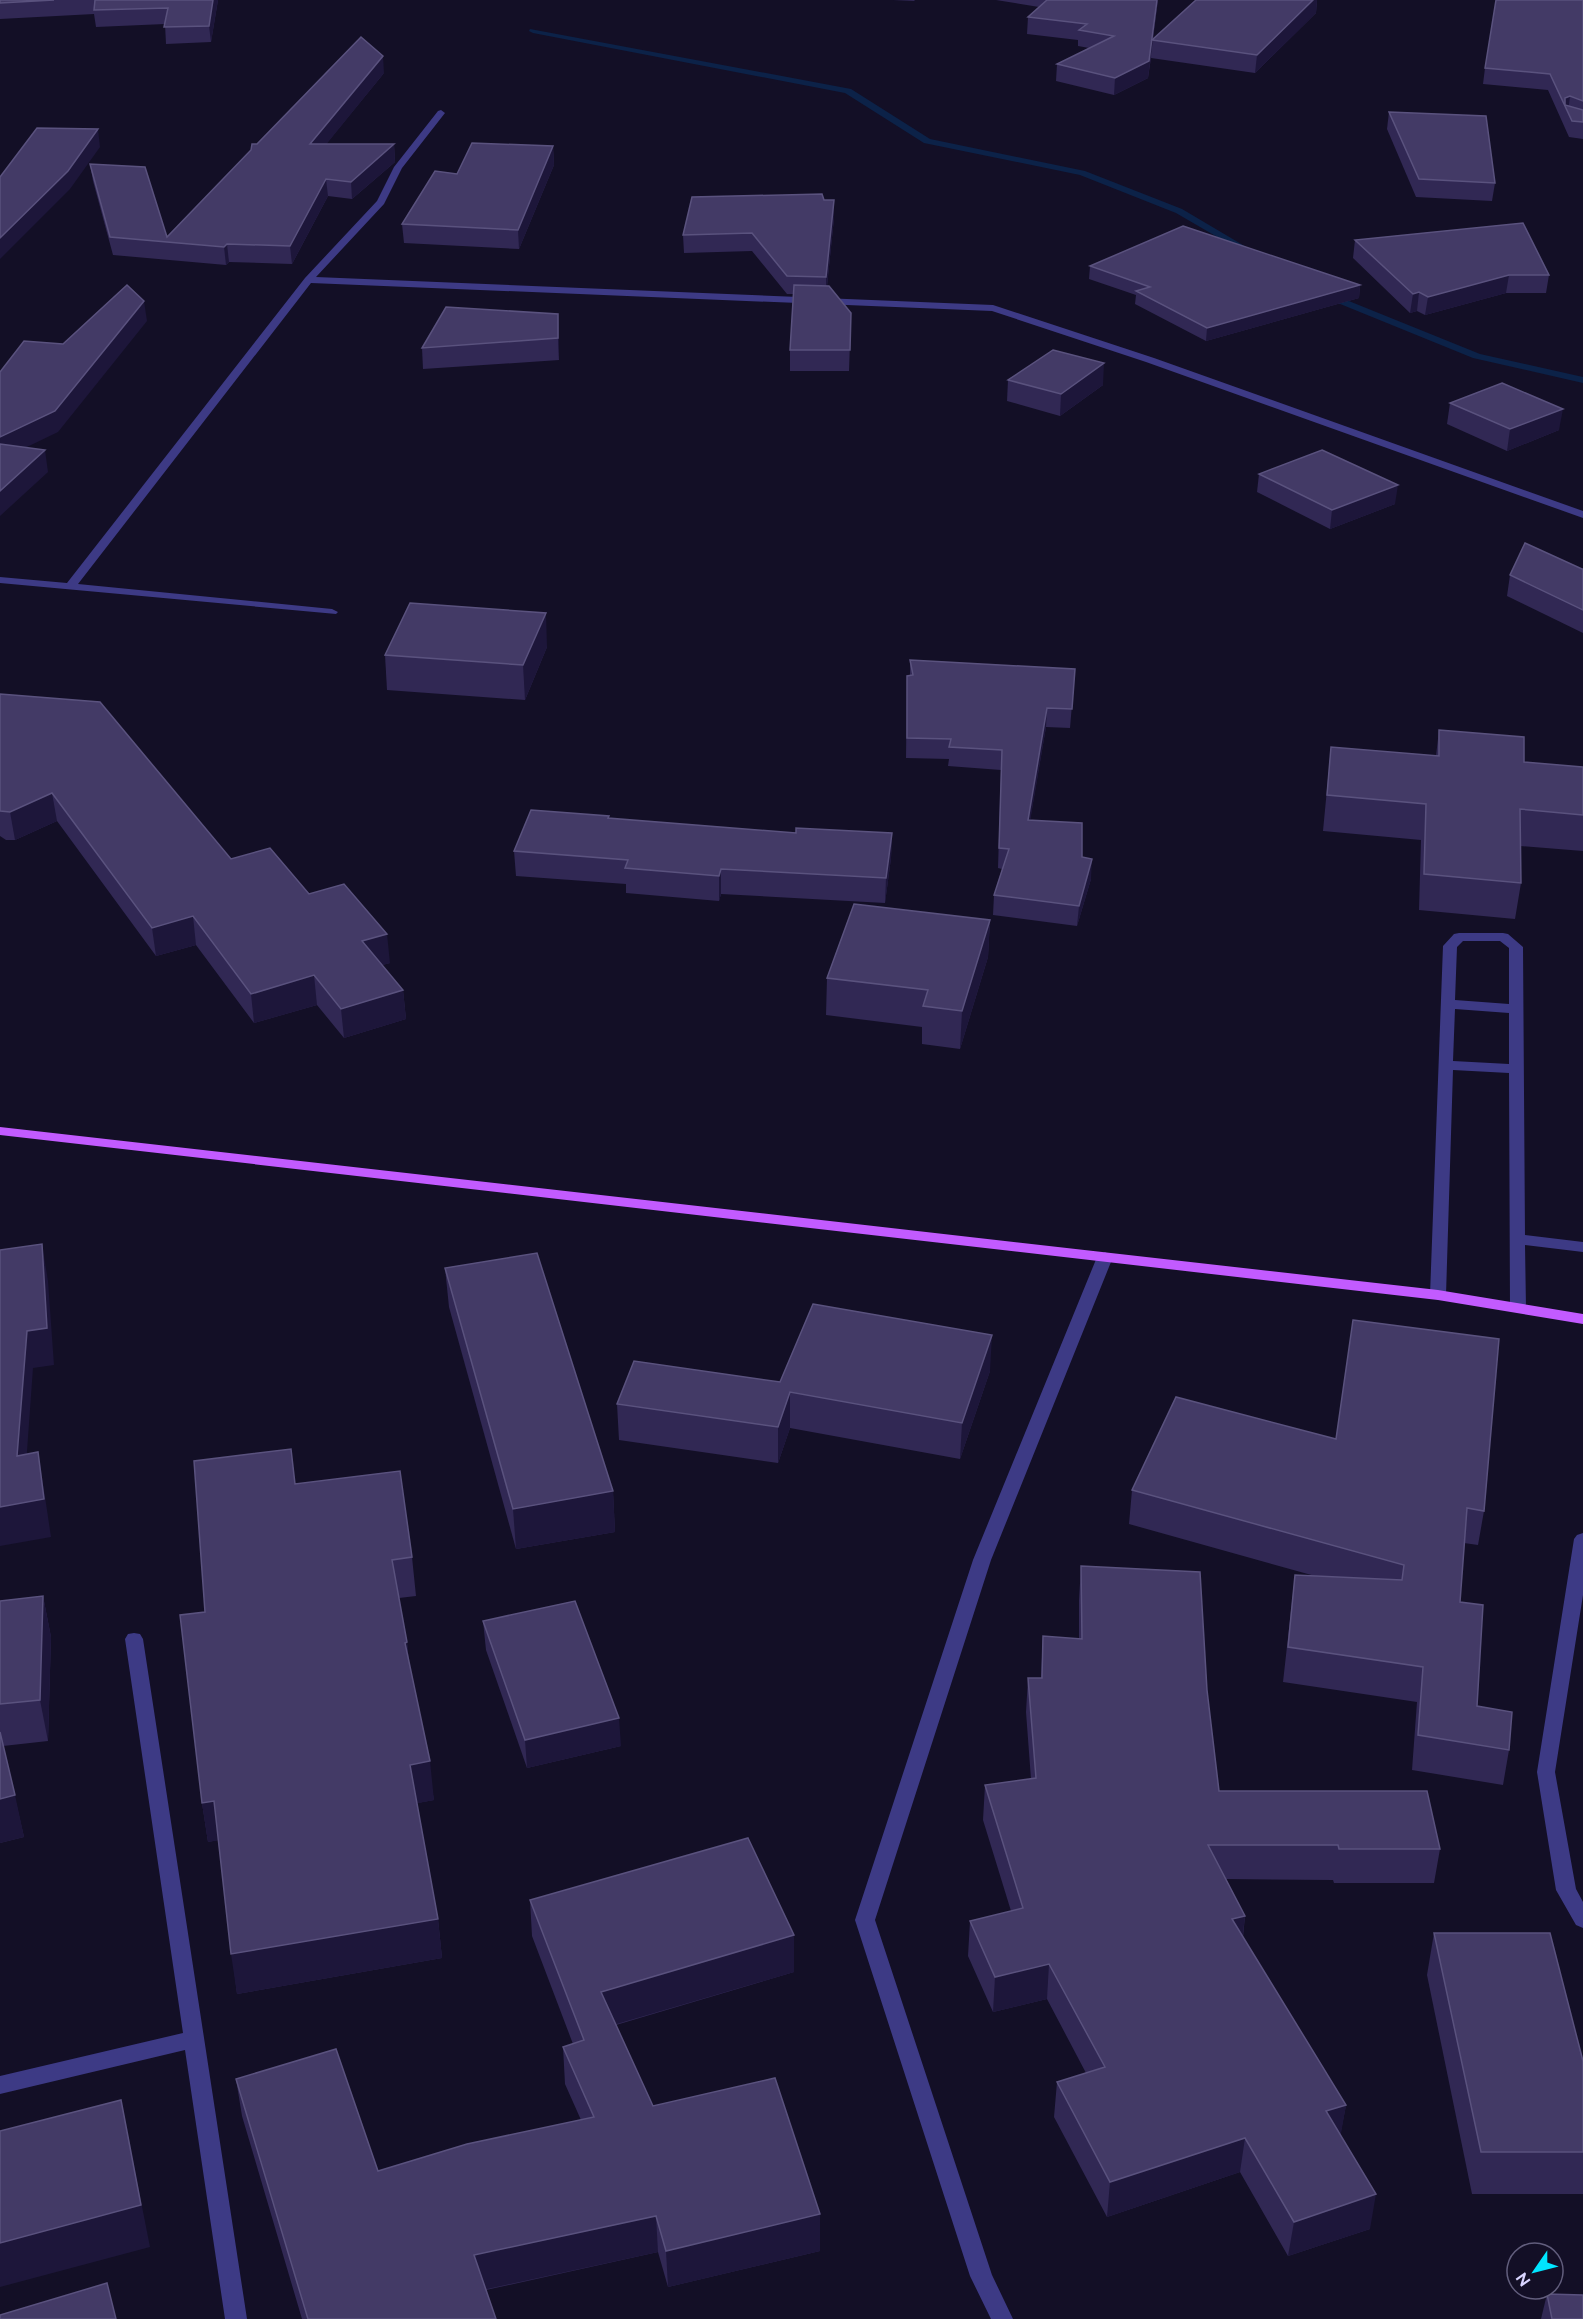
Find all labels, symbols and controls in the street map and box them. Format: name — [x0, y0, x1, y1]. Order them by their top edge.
north arrow — [1505, 2241, 1565, 2301]
text: N — [1512, 2269, 1534, 2290]

